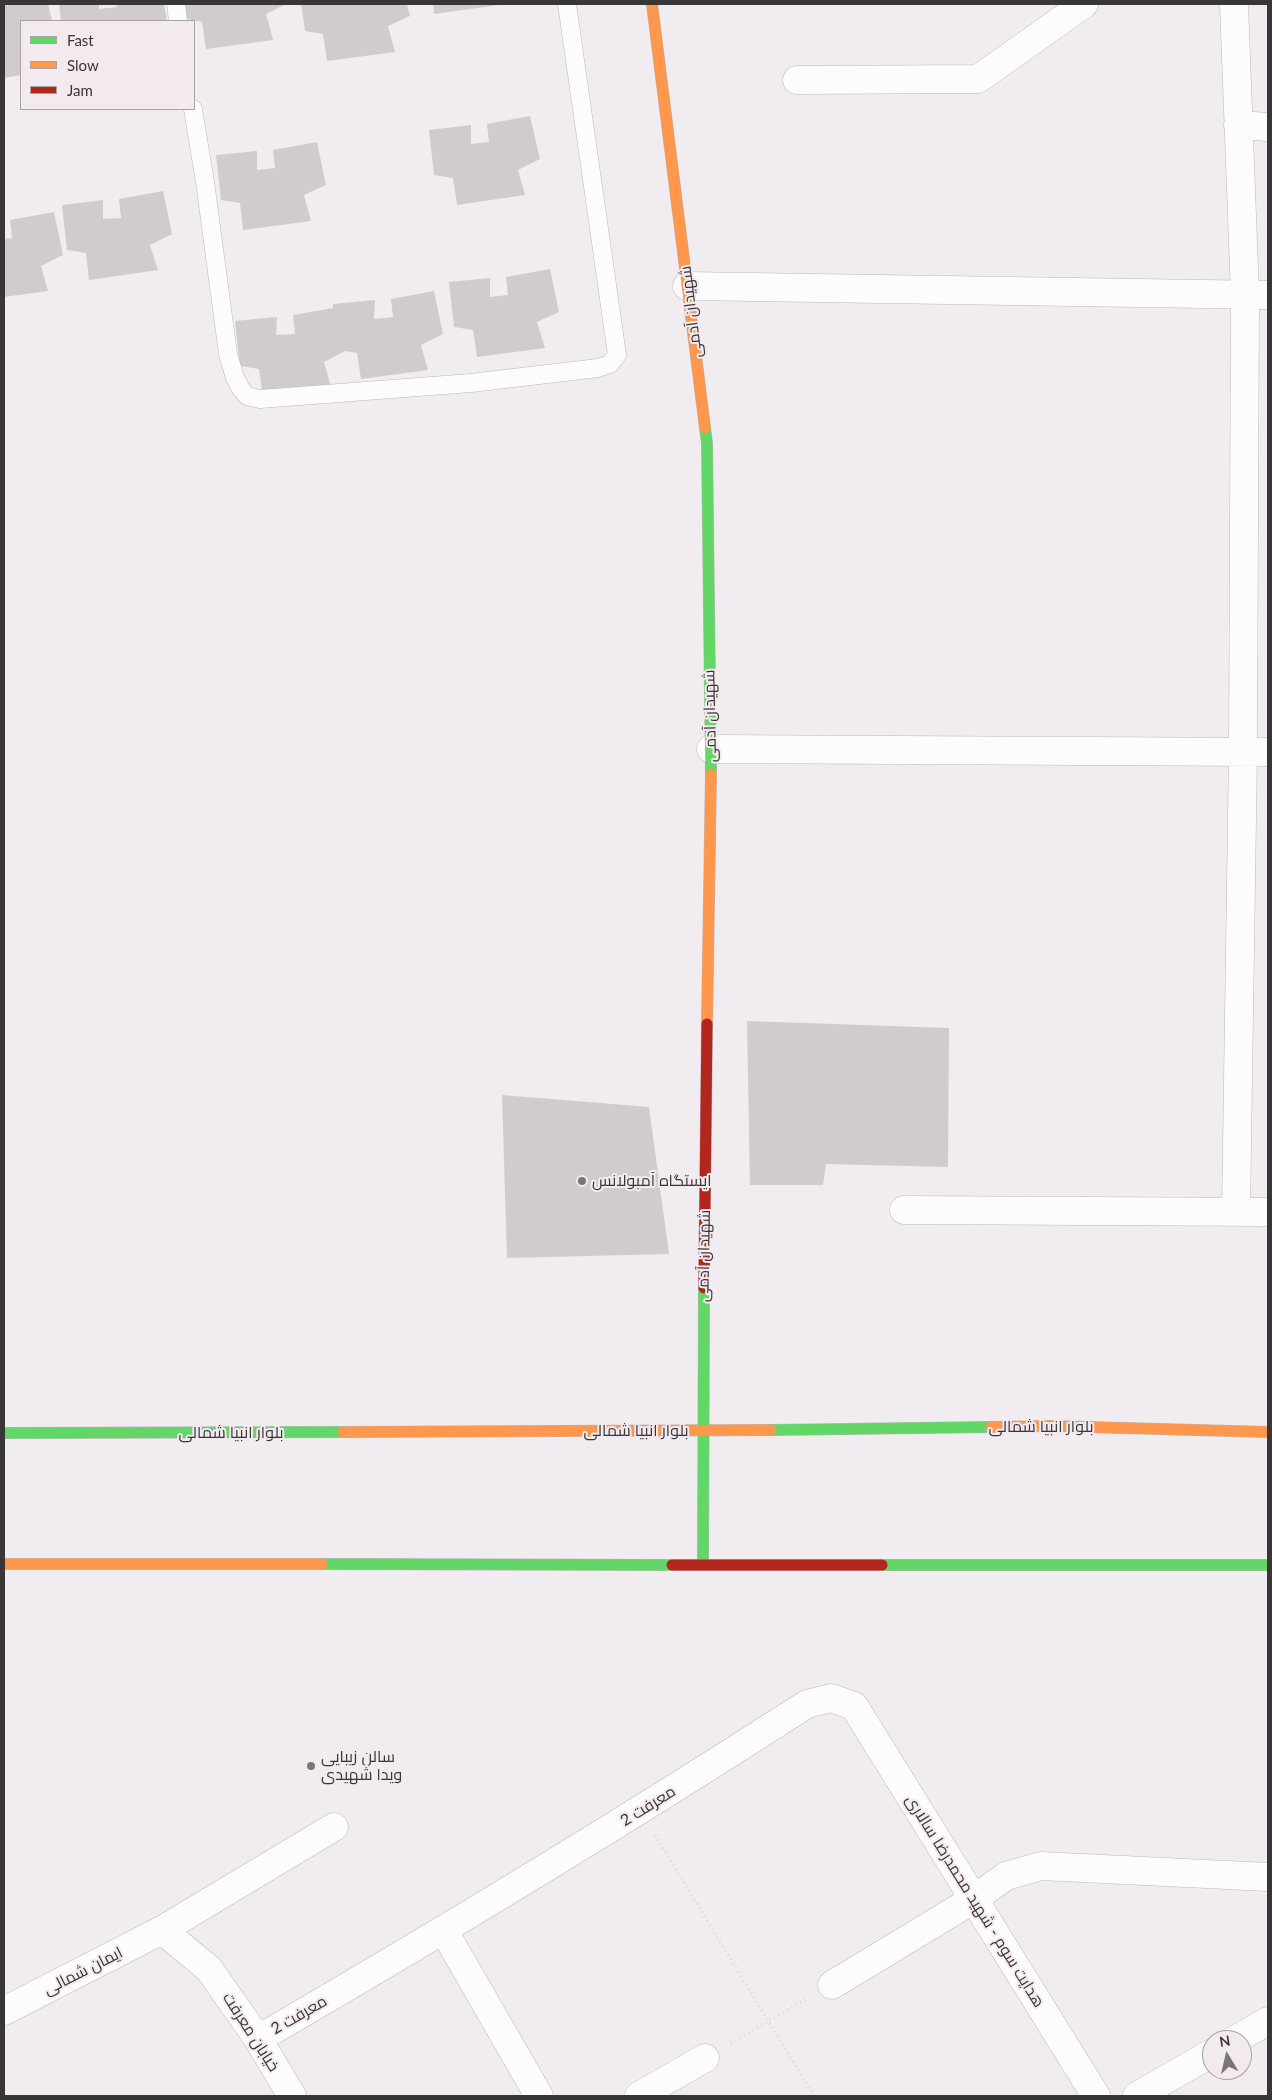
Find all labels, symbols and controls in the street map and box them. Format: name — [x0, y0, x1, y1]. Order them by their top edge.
legend — [20, 20, 195, 110]
text: Fast — [67, 31, 94, 49]
text: Slow — [67, 56, 99, 74]
text: Jam — [67, 81, 93, 99]
street label: شهیدان آدمی — [676, 265, 706, 359]
street label: شهیدان آدمی — [700, 670, 720, 762]
place label: ایستگاه آمبولانس — [592, 1171, 712, 1191]
marker: ایستگاه آمبولانس — [576, 1175, 588, 1187]
street label: شهیدان آدمی — [694, 1210, 714, 1302]
street label: بلوار انبیا شمالی — [988, 1417, 1094, 1437]
street label: بلوار انبیا شمالی — [583, 1421, 689, 1441]
street label: بلوار انبیا شمالی — [178, 1423, 284, 1443]
place label: سالن زیبایی ویدا شهیدی — [321, 1747, 402, 1785]
marker: سالن زیبایی ویدا شهیدی — [305, 1760, 317, 1772]
street label: معرفت 2 — [617, 1782, 679, 1830]
street label: هدایت سوم - شهید محمدرضا سالاری — [901, 1791, 1049, 2011]
street label: ایمان شمالی — [40, 1943, 126, 1999]
street label: خیابان معرفت — [218, 1989, 284, 2075]
street label: معرفت 2 — [268, 1991, 330, 2039]
north arrow — [1202, 2030, 1252, 2080]
text: N — [1218, 2031, 1231, 2050]

